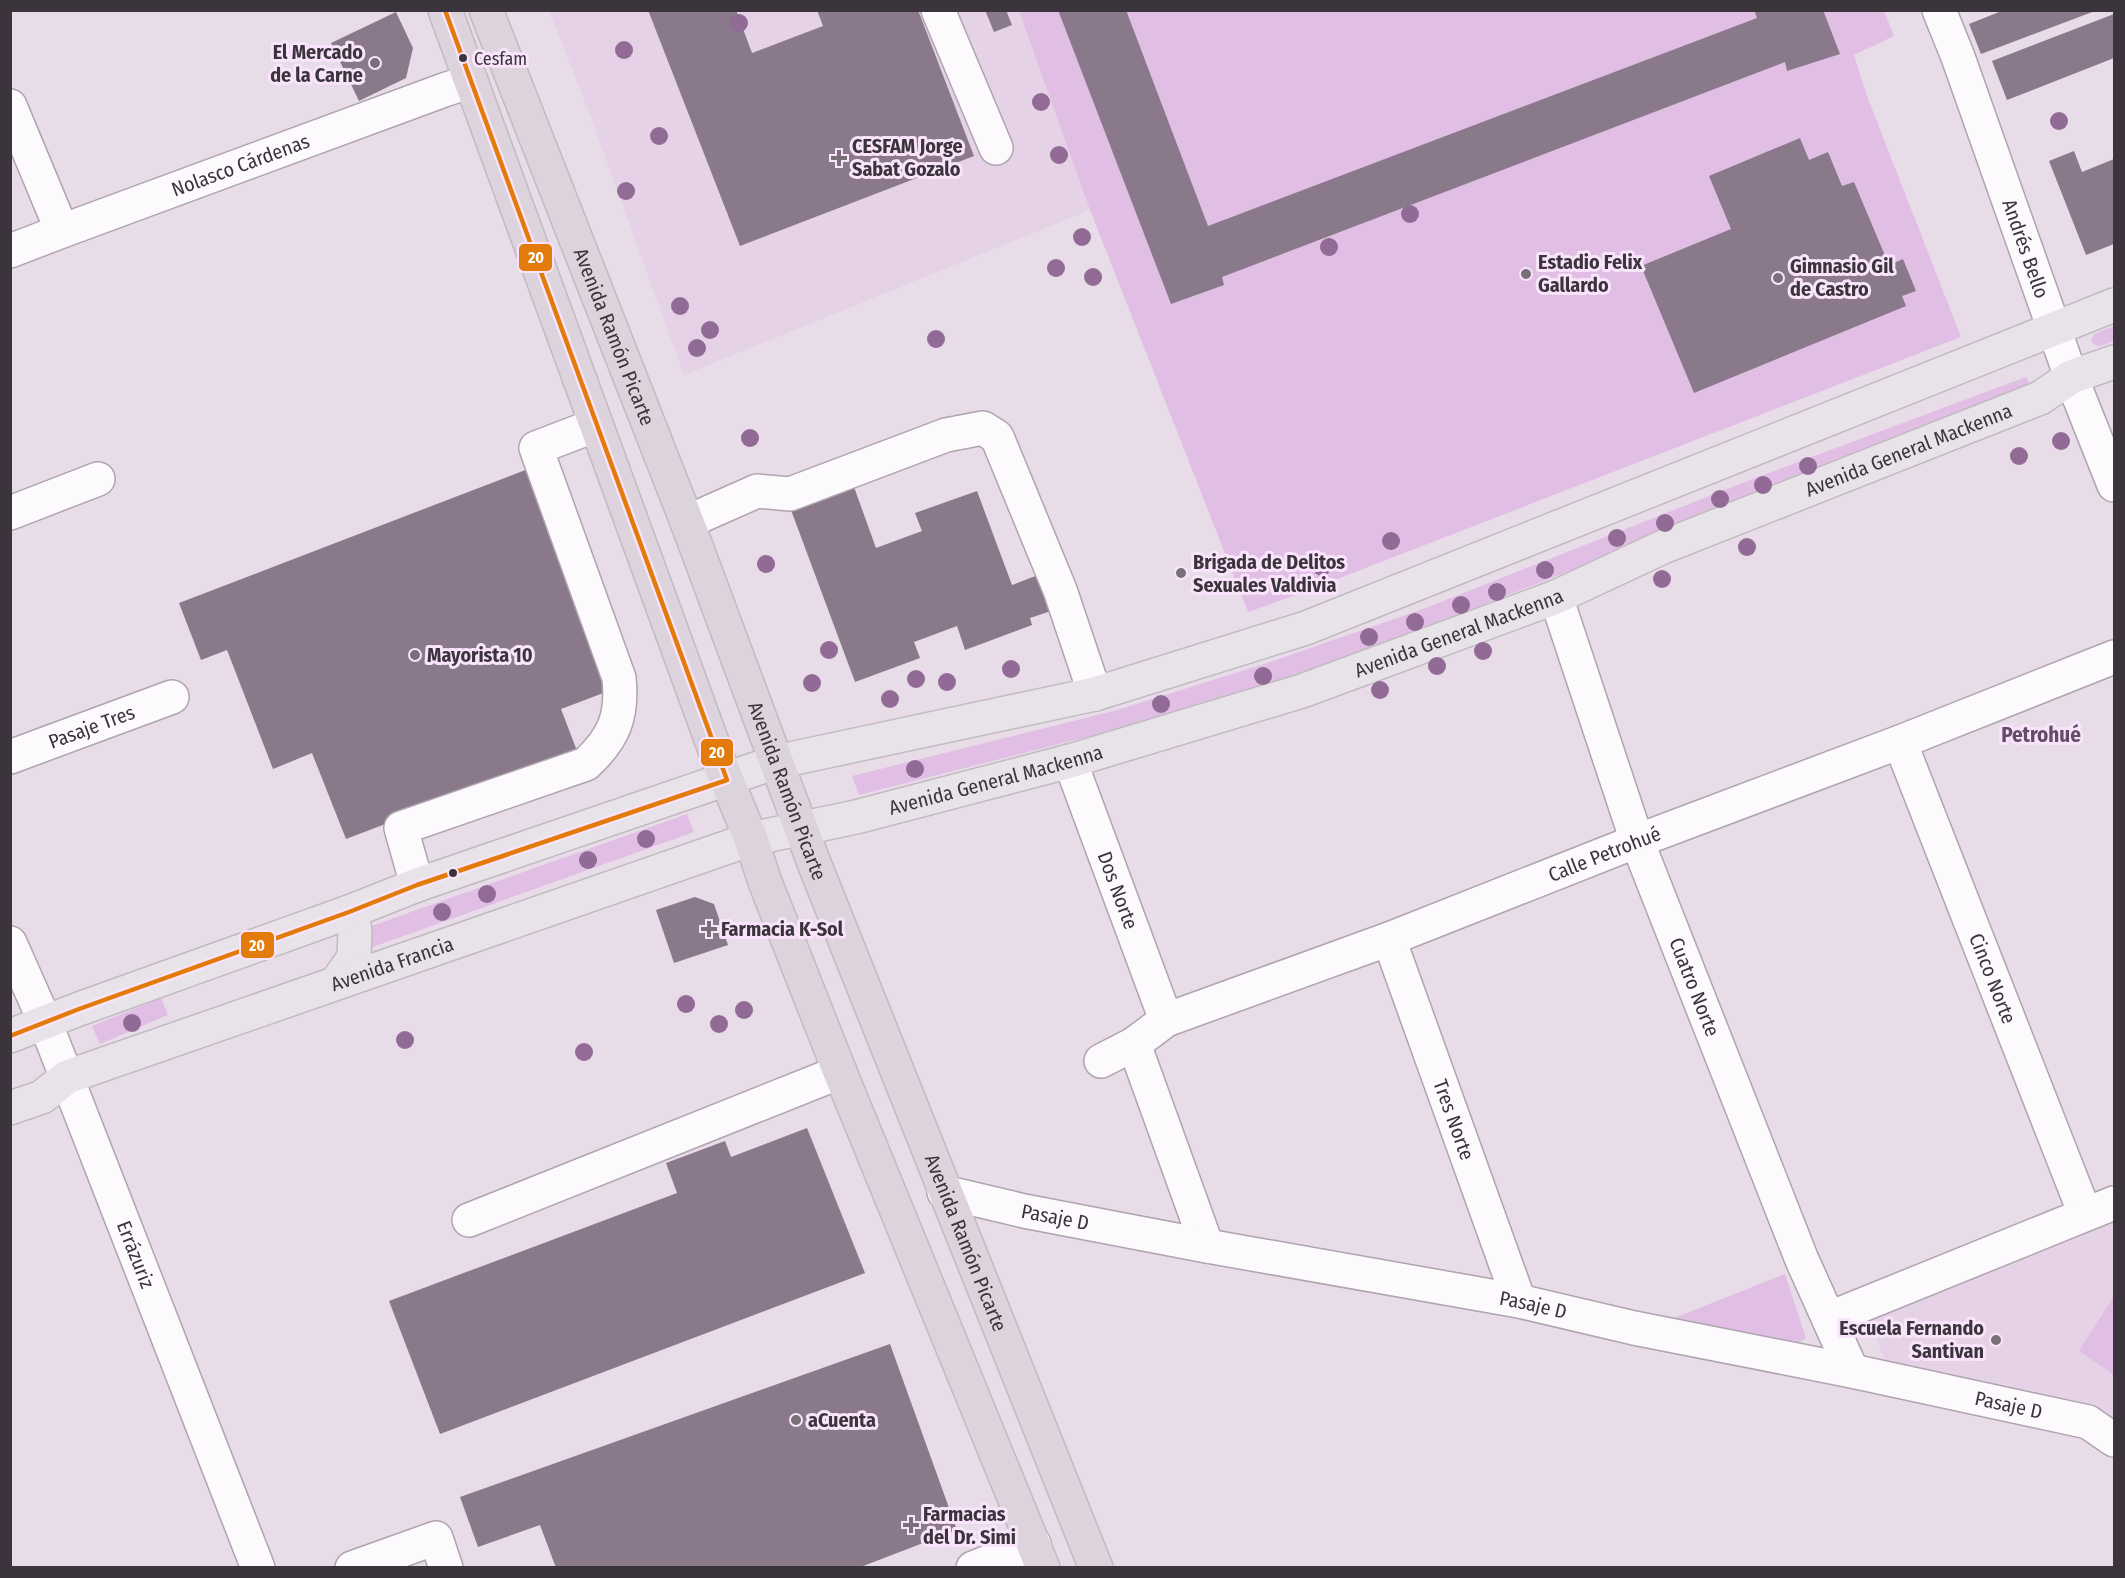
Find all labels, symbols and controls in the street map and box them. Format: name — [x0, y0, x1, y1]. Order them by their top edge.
place label: El Mercado de la Carne — [270, 40, 363, 87]
place label: Cesfam — [474, 48, 527, 70]
marker: Cesfam — [457, 52, 469, 64]
marker: El Mercado de la Carne — [368, 56, 382, 70]
street label: Nolasco Cárdenas — [168, 129, 313, 201]
place label: CESFAM Jorge Sabat Gozalo — [852, 134, 963, 181]
marker: CESFAM Jorge Sabat Gozalo — [830, 149, 848, 167]
street label: Andrés Bello — [1997, 196, 2054, 301]
line badge: 20 — [518, 243, 553, 272]
street label: Avenida Ramón Picarte — [569, 245, 660, 429]
text: 20 — [527, 248, 544, 267]
place label: Estadio Felix Gallardo — [1538, 250, 1643, 297]
place label: Gimnasio Gil de Castro — [1790, 254, 1894, 301]
marker: Estadio Felix Gallardo — [1519, 267, 1533, 281]
marker: Gimnasio Gil de Castro — [1771, 271, 1785, 285]
street label: Avenida General Mackenna — [1802, 398, 2016, 502]
place label: Brigada de Delitos Sexuales Valdivia — [1193, 550, 1345, 597]
marker: Brigada de Delitos Sexuales Valdivia — [1174, 566, 1188, 580]
street label: Avenida General Mackenna — [1351, 583, 1567, 683]
place label: Mayorista 10 — [427, 643, 533, 667]
marker: Mayorista 10 — [408, 648, 422, 662]
street label: Avenida Ramón Picarte — [743, 698, 832, 884]
street label: Pasaje Tres — [45, 700, 138, 754]
district label: Petrohué — [2001, 722, 2081, 748]
line badge: 20 — [700, 738, 734, 767]
street label: Avenida General Mackenna — [886, 740, 1106, 820]
text: 20 — [708, 743, 725, 762]
street label: Calle Petrohué — [1545, 821, 1664, 887]
street label: Dos Norte — [1093, 848, 1143, 933]
unlabelled marker — [447, 867, 459, 879]
place label: Farmacia K-Sol — [721, 917, 844, 941]
marker: Farmacia K-Sol — [702, 922, 716, 936]
street label: Cinco Norte — [1964, 930, 2021, 1027]
line badge: 20 — [240, 931, 275, 959]
street label: Avenida Francia — [327, 931, 457, 996]
street label: Cuatro Norte — [1664, 934, 1725, 1040]
text: 20 — [248, 936, 265, 955]
street label: Tres Norte — [1428, 1076, 1479, 1163]
street label: Avenida Ramón Picarte — [920, 1151, 1012, 1335]
street label: Pasaje D — [1019, 1199, 1091, 1235]
street label: Errázuriz — [112, 1217, 160, 1292]
street label: Pasaje D — [1498, 1286, 1569, 1324]
place label: Escuela Fernando Santivan — [1839, 1316, 1984, 1363]
marker: Escuela Fernando Santivan — [1989, 1333, 2003, 1347]
street label: Pasaje D — [1973, 1386, 2045, 1424]
place label: aCuenta — [808, 1408, 876, 1432]
marker: aCuenta — [789, 1413, 803, 1427]
place label: Farmacias del Dr. Simi — [923, 1502, 1016, 1549]
marker: Farmacias del Dr. Simi — [904, 1518, 918, 1532]

